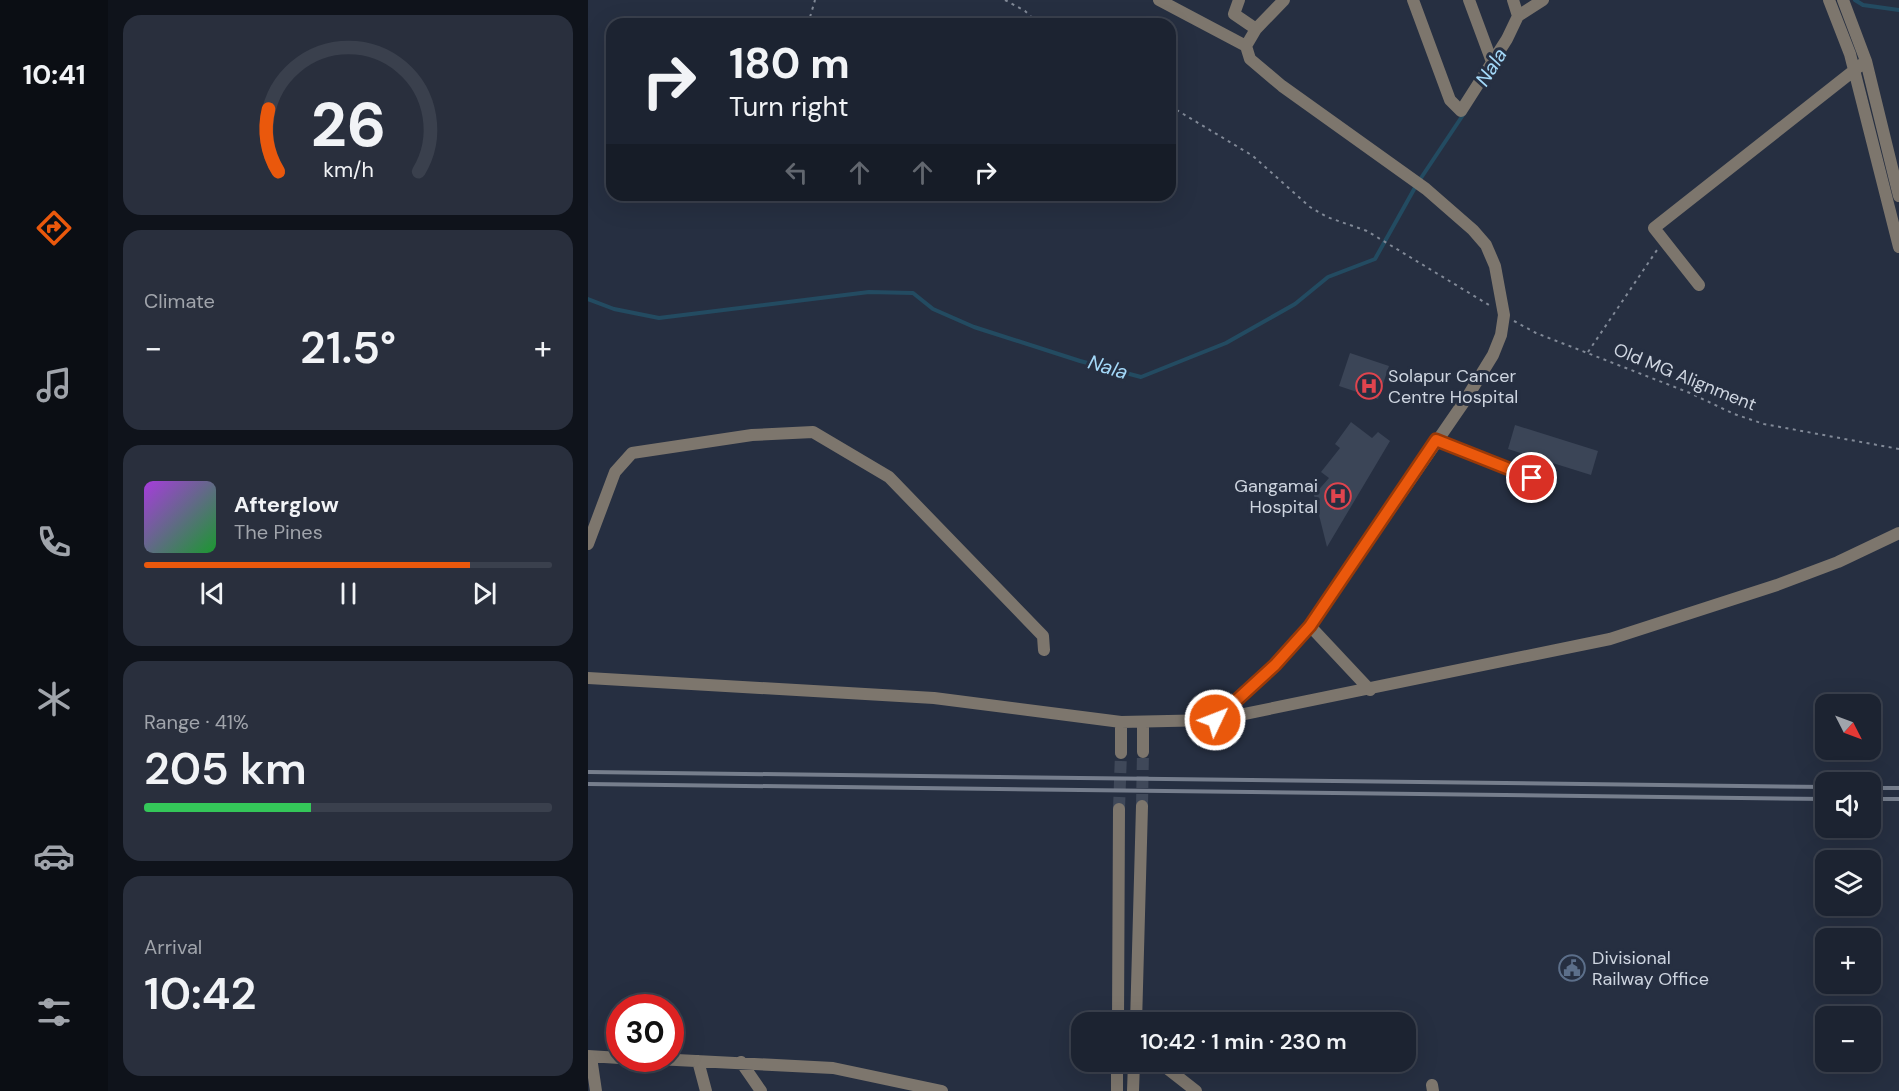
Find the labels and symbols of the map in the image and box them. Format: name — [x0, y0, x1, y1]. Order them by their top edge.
water label: Nala — [1469, 43, 1513, 91]
street label: Old MG Alignment — [1610, 337, 1760, 417]
water label: Nala — [1085, 349, 1131, 385]
place label: Solapur Cancer Centre Hospital — [1388, 364, 1518, 409]
hospital icon: Solapur Cancer Centre Hospital — [1354, 371, 1384, 401]
pin — [1506, 452, 1557, 503]
place label: Gangamai Hospital — [1234, 474, 1318, 519]
hospital icon: Gangamai Hospital — [1323, 481, 1353, 511]
position arrow — [1183, 688, 1247, 752]
north arrow — [1815, 694, 1881, 760]
place label: Divisional Railway Office — [1592, 946, 1709, 991]
public building icon: Divisional Railway Office — [1557, 953, 1587, 983]
speed limit sign: 30 — [606, 994, 684, 1072]

